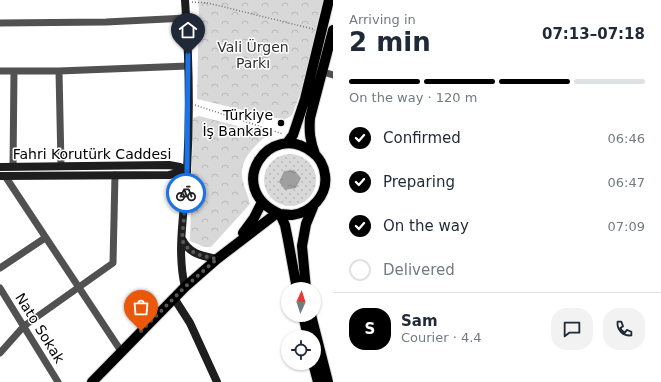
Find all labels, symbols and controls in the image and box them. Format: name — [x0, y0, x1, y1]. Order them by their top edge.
text: Arriving in — [349, 12, 416, 27]
pin — [171, 13, 205, 54]
icon: home — [177, 19, 199, 41]
text: 07:13–07:18 — [542, 25, 645, 43]
text: 2 min — [349, 27, 431, 57]
park label: Vali Ürgen Parkı — [217, 38, 289, 71]
text: On the way · 120 m — [349, 90, 477, 105]
place label: Türkiye İş Bankası — [202, 107, 273, 139]
marker: Türkiye İş Bankası — [276, 118, 286, 128]
icon: check — [349, 127, 371, 149]
text: Confirmed — [383, 129, 461, 147]
text: 06:46 — [608, 131, 645, 146]
street label: Fahri Korutürk Caddesi — [13, 146, 171, 162]
icon: check — [349, 171, 371, 193]
courier — [166, 173, 206, 213]
text: Preparing — [383, 173, 455, 191]
text: 06:47 — [608, 175, 645, 190]
icon: bike — [175, 182, 197, 204]
icon: check — [349, 215, 371, 237]
text: On the way — [383, 217, 469, 235]
text: 07:09 — [608, 219, 645, 234]
text: Delivered — [383, 261, 455, 279]
north arrow — [281, 282, 321, 322]
map controls — [281, 282, 321, 370]
street label: Nato Sokak — [12, 290, 68, 367]
pin — [124, 290, 158, 331]
icon: bag — [130, 296, 152, 318]
button: chat — [551, 308, 593, 350]
button: phone — [603, 308, 645, 350]
text: Sam — [401, 312, 438, 330]
text: S — [365, 320, 375, 338]
button: locate — [281, 330, 321, 370]
text: Courier · 4.4 — [401, 330, 482, 345]

